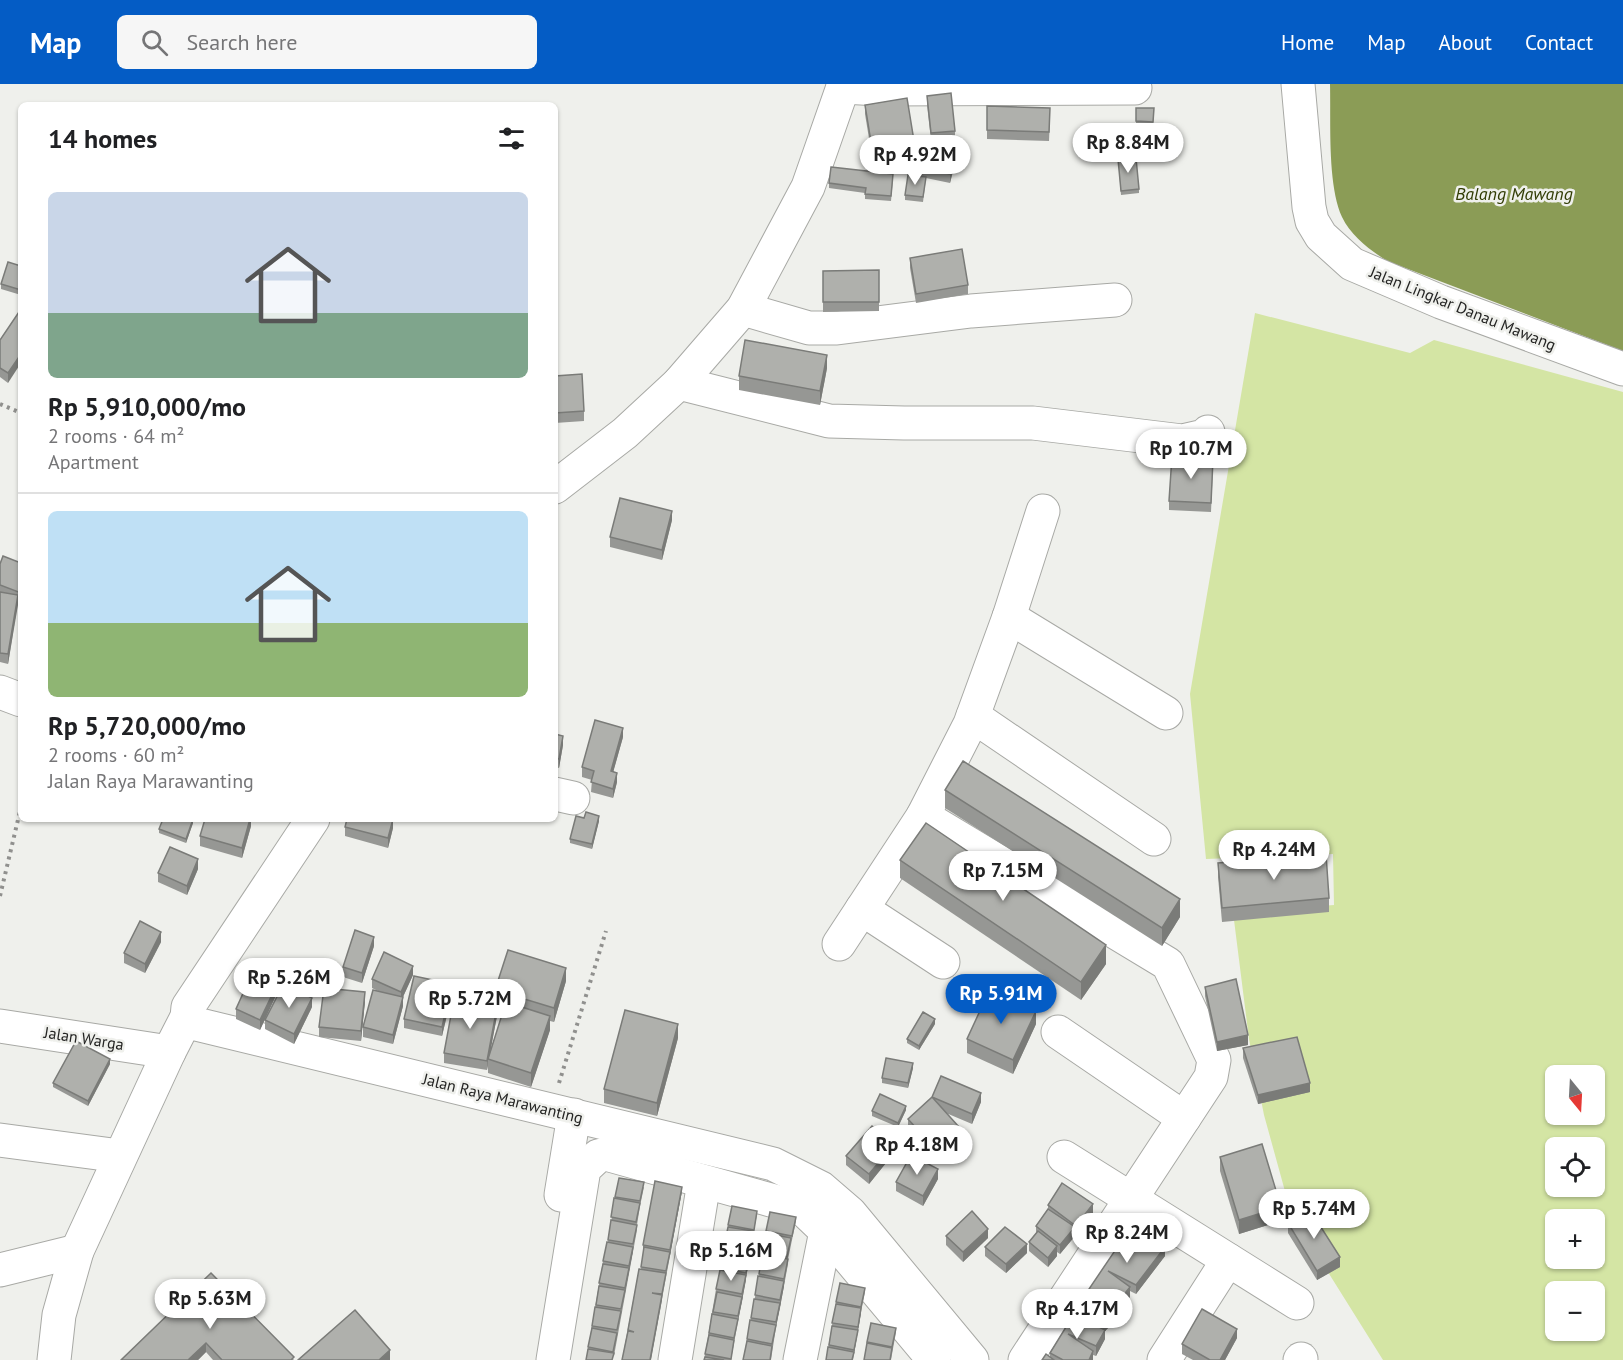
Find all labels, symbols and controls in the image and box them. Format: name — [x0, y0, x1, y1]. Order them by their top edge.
search box — [117, 15, 537, 69]
text: Map — [30, 24, 81, 61]
icon: search — [138, 26, 171, 59]
text: Search here — [186, 28, 297, 56]
text: Home — [1281, 29, 1334, 56]
text: Map — [1367, 29, 1406, 56]
text: About — [1439, 29, 1492, 56]
text: Contact — [1525, 29, 1593, 56]
text: 14 homes — [48, 122, 157, 155]
icon: filters — [495, 122, 528, 155]
pin: Rp 8.84M — [1066, 123, 1190, 174]
text: Rp 8.84M — [1087, 129, 1169, 155]
pin: Rp 4.92M — [853, 135, 977, 186]
text: Rp 4.92M — [874, 141, 956, 167]
water label: Balang Mawang — [1455, 182, 1573, 205]
icon: home — [234, 231, 342, 339]
street label: Jalan Lingkar Danau Mawang — [1366, 261, 1559, 355]
text: Rp 5,910,000/mo — [48, 390, 246, 423]
text: 2 rooms · 64 m² — [48, 423, 184, 449]
pin: Rp 10.7M — [1129, 429, 1253, 480]
text: Rp 10.7M — [1150, 435, 1232, 461]
text: Apartment — [48, 449, 139, 475]
icon: home — [234, 550, 342, 658]
text: Rp 5,720,000/mo — [48, 709, 246, 742]
text: 2 rooms · 60 m² — [48, 742, 184, 768]
text: Jalan Raya Marawanting — [48, 768, 254, 794]
pin: Rp 4.24M — [1212, 830, 1336, 881]
text: Rp 4.24M — [1233, 836, 1315, 862]
pin: Rp 7.15M — [941, 851, 1065, 902]
text: Rp 7.15M — [963, 857, 1043, 883]
pin: Rp 5.26M — [227, 958, 351, 1009]
text: Rp 5.26M — [248, 964, 330, 990]
pin: Rp 5.91M — [939, 974, 1063, 1025]
pin: Rp 5.72M — [408, 979, 532, 1030]
text: Rp 5.91M — [960, 980, 1042, 1006]
text: Rp 5.72M — [429, 985, 511, 1011]
street label: Jalan Warga — [42, 1022, 125, 1054]
north arrow — [1545, 1065, 1605, 1125]
map controls — [1545, 1065, 1605, 1341]
street label: Jalan Raya Marawanting — [420, 1068, 585, 1128]
pin: Rp 4.18M — [855, 1125, 979, 1176]
text: Rp 4.18M — [876, 1131, 958, 1157]
button: locate — [1545, 1137, 1605, 1197]
pin: Rp 5.74M — [1252, 1189, 1376, 1240]
text: Rp 5.74M — [1273, 1195, 1355, 1221]
button: + — [1545, 1209, 1605, 1269]
pin: Rp 8.24M — [1065, 1213, 1189, 1264]
text: Rp 8.24M — [1086, 1219, 1168, 1245]
pin: Rp 5.16M — [669, 1231, 793, 1282]
text: Rp 5.16M — [690, 1237, 772, 1263]
pin: Rp 5.63M — [148, 1279, 272, 1330]
button: − — [1545, 1281, 1605, 1341]
text: Rp 5.63M — [169, 1285, 251, 1311]
pin: Rp 4.17M — [1015, 1289, 1139, 1340]
text: Rp 4.17M — [1036, 1295, 1118, 1321]

